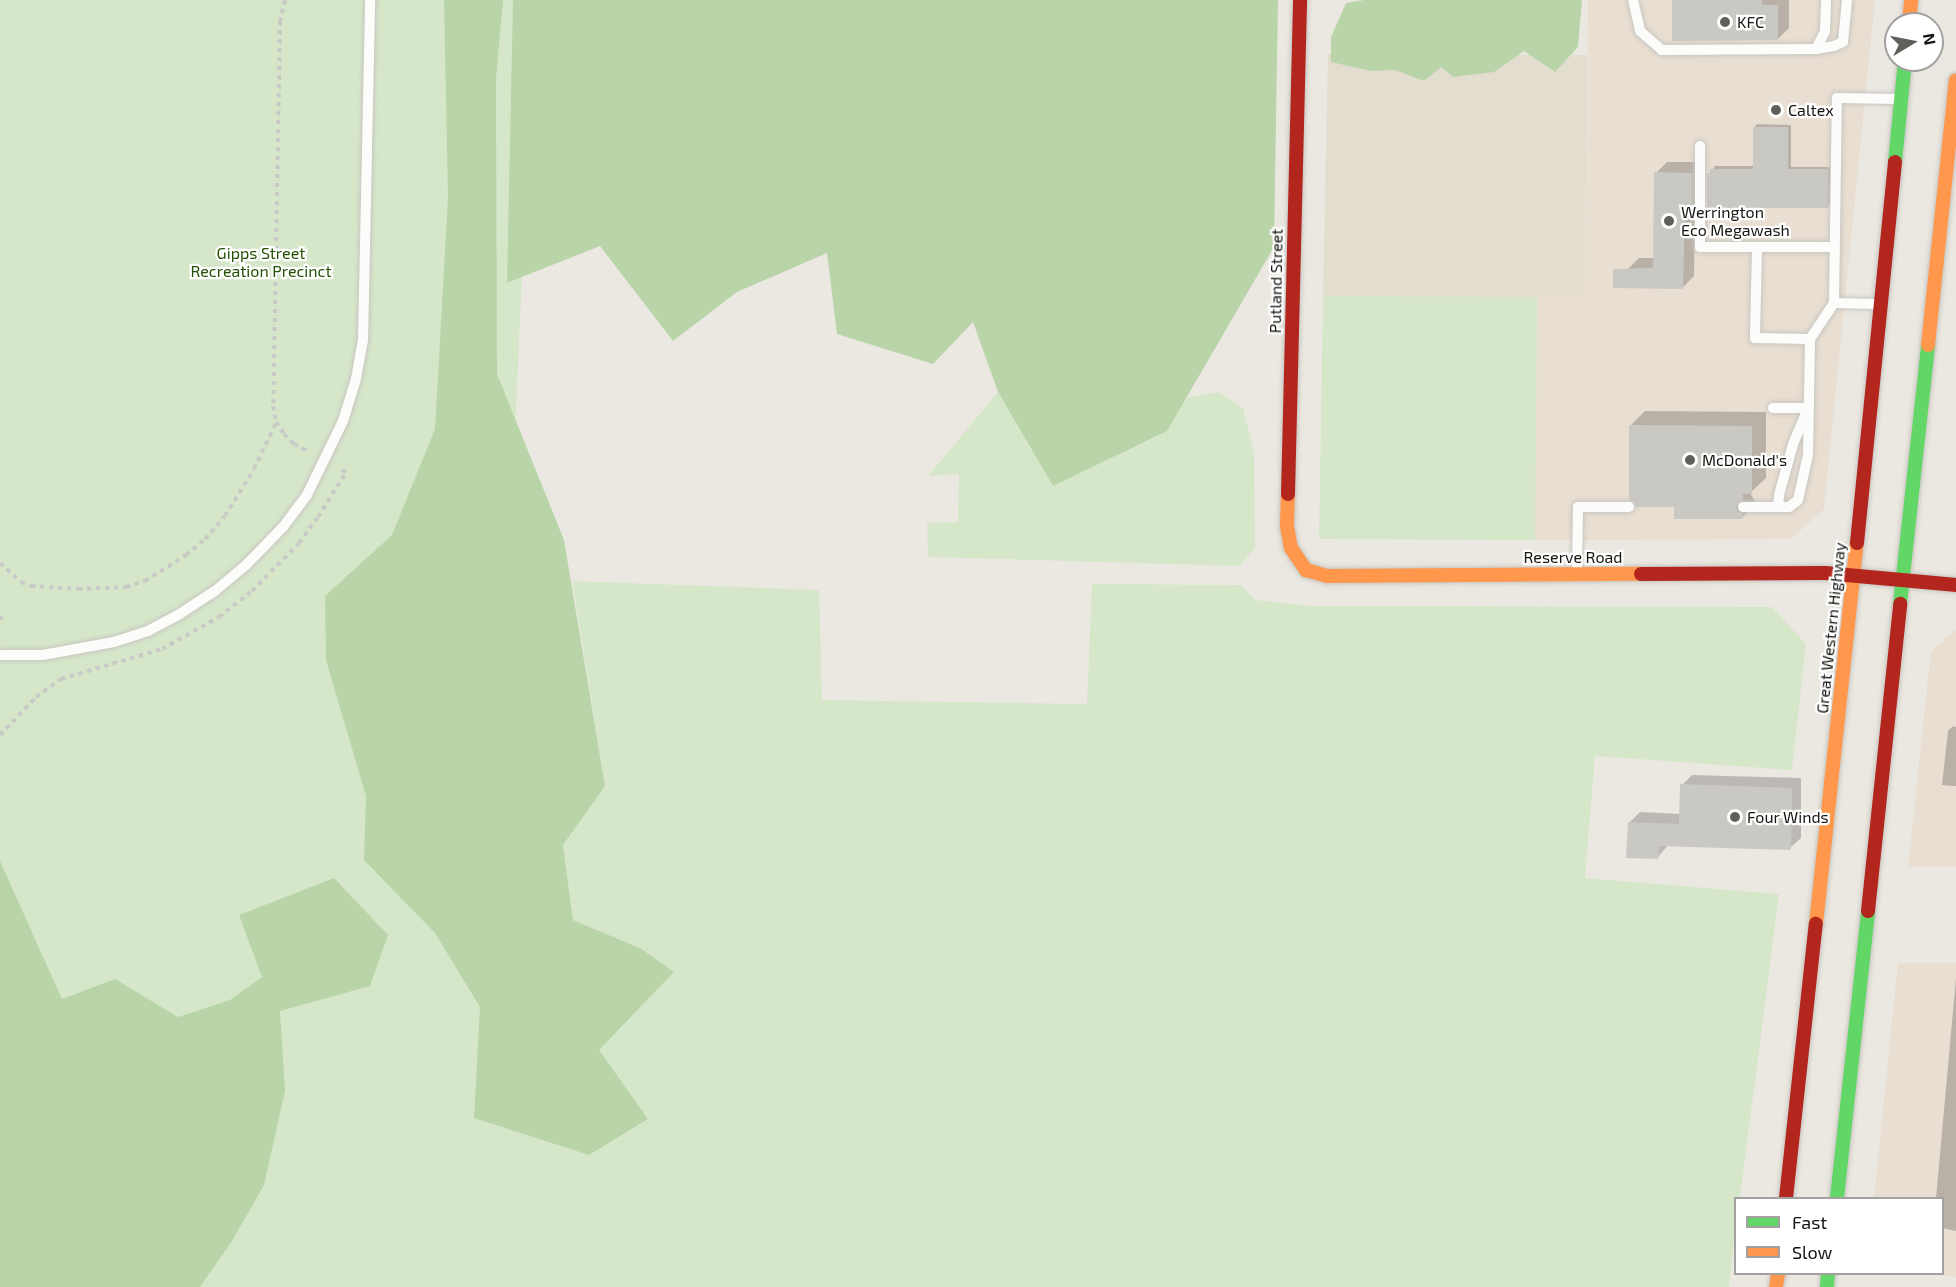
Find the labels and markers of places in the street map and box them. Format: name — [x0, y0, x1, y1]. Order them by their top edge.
place label: KFC — [1737, 12, 1764, 32]
marker: KFC — [1718, 15, 1732, 29]
place label: Caltex — [1788, 100, 1834, 120]
marker: Caltex — [1769, 103, 1783, 117]
place label: Werrington Eco Megawash — [1681, 202, 1790, 240]
marker: Werrington Eco Megawash — [1662, 214, 1676, 228]
place label: McDonald's — [1702, 450, 1787, 470]
marker: McDonald's — [1683, 453, 1697, 467]
place label: Four Winds — [1747, 807, 1829, 827]
marker: Four Winds — [1728, 810, 1742, 824]

